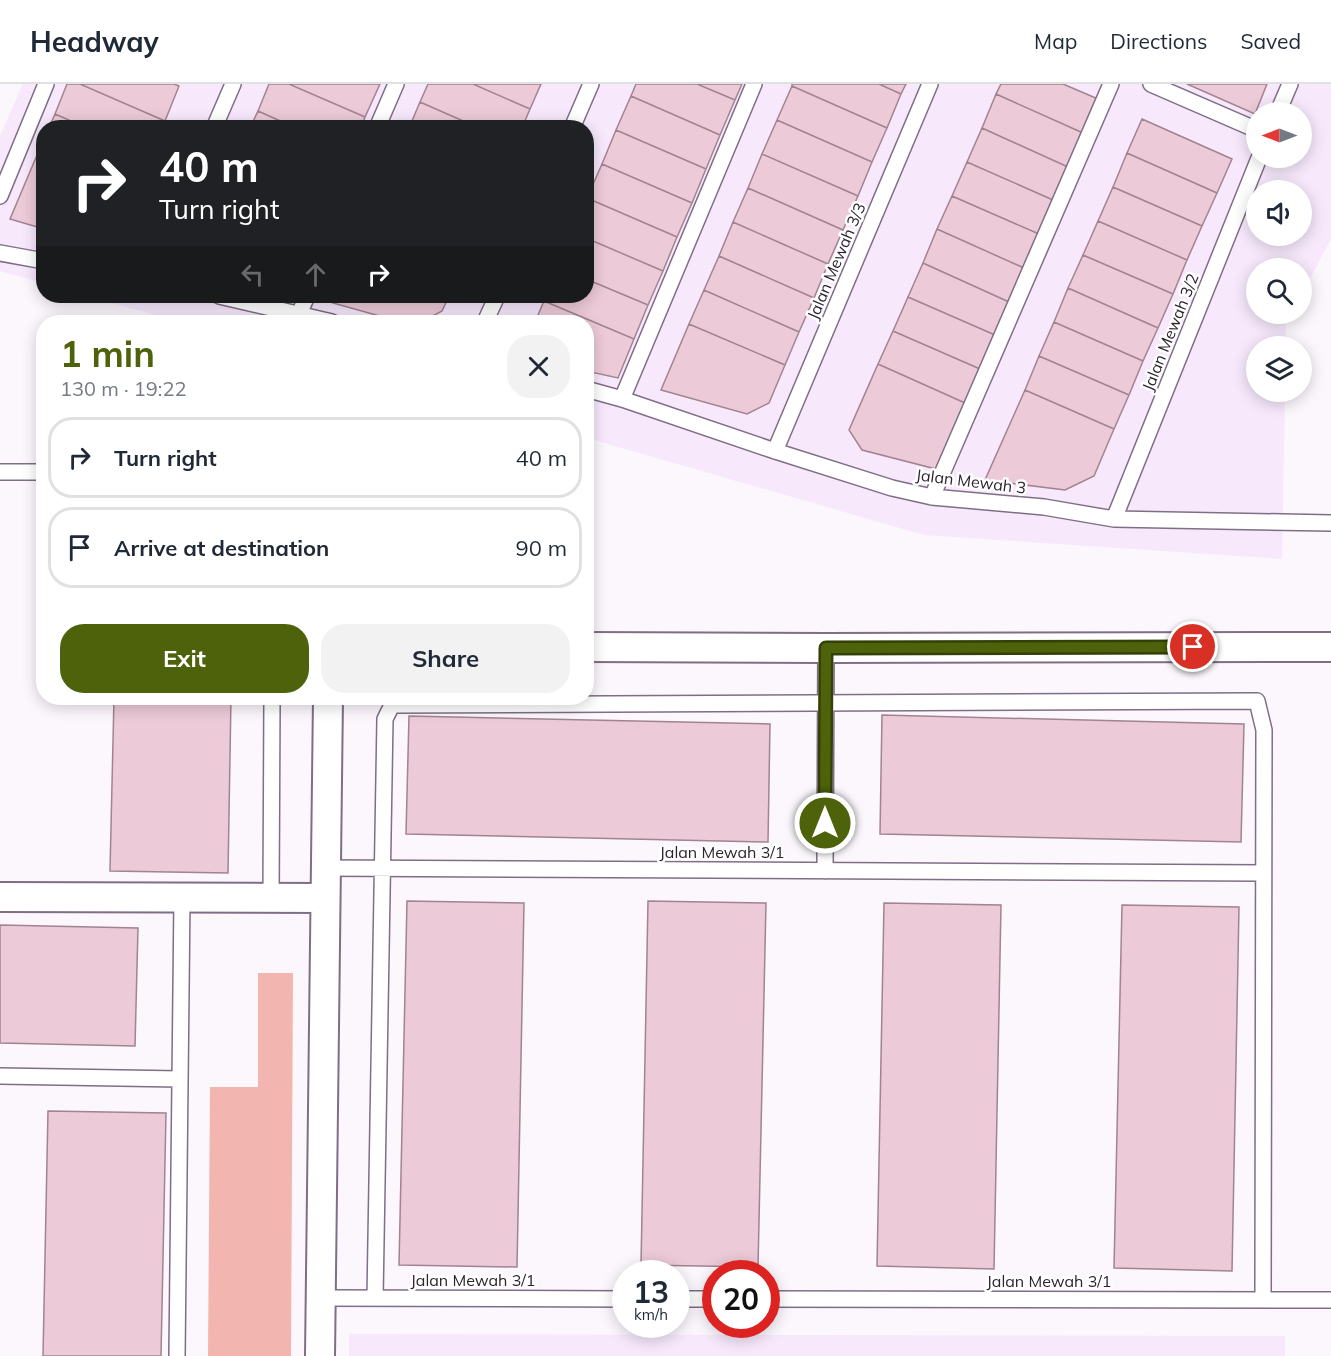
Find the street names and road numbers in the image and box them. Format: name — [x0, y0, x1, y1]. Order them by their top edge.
street label: Jalan Mewah 3/3 — [802, 200, 870, 322]
street label: Jalan Mewah 3/2 — [1137, 270, 1203, 394]
street label: Jalan Mewah 3 — [915, 464, 1027, 498]
street label: Jalan Mewah 3/1 — [660, 842, 784, 862]
street label: Jalan Mewah 3/1 — [411, 1270, 535, 1290]
street label: Jalan Mewah 3/1 — [987, 1271, 1111, 1291]

